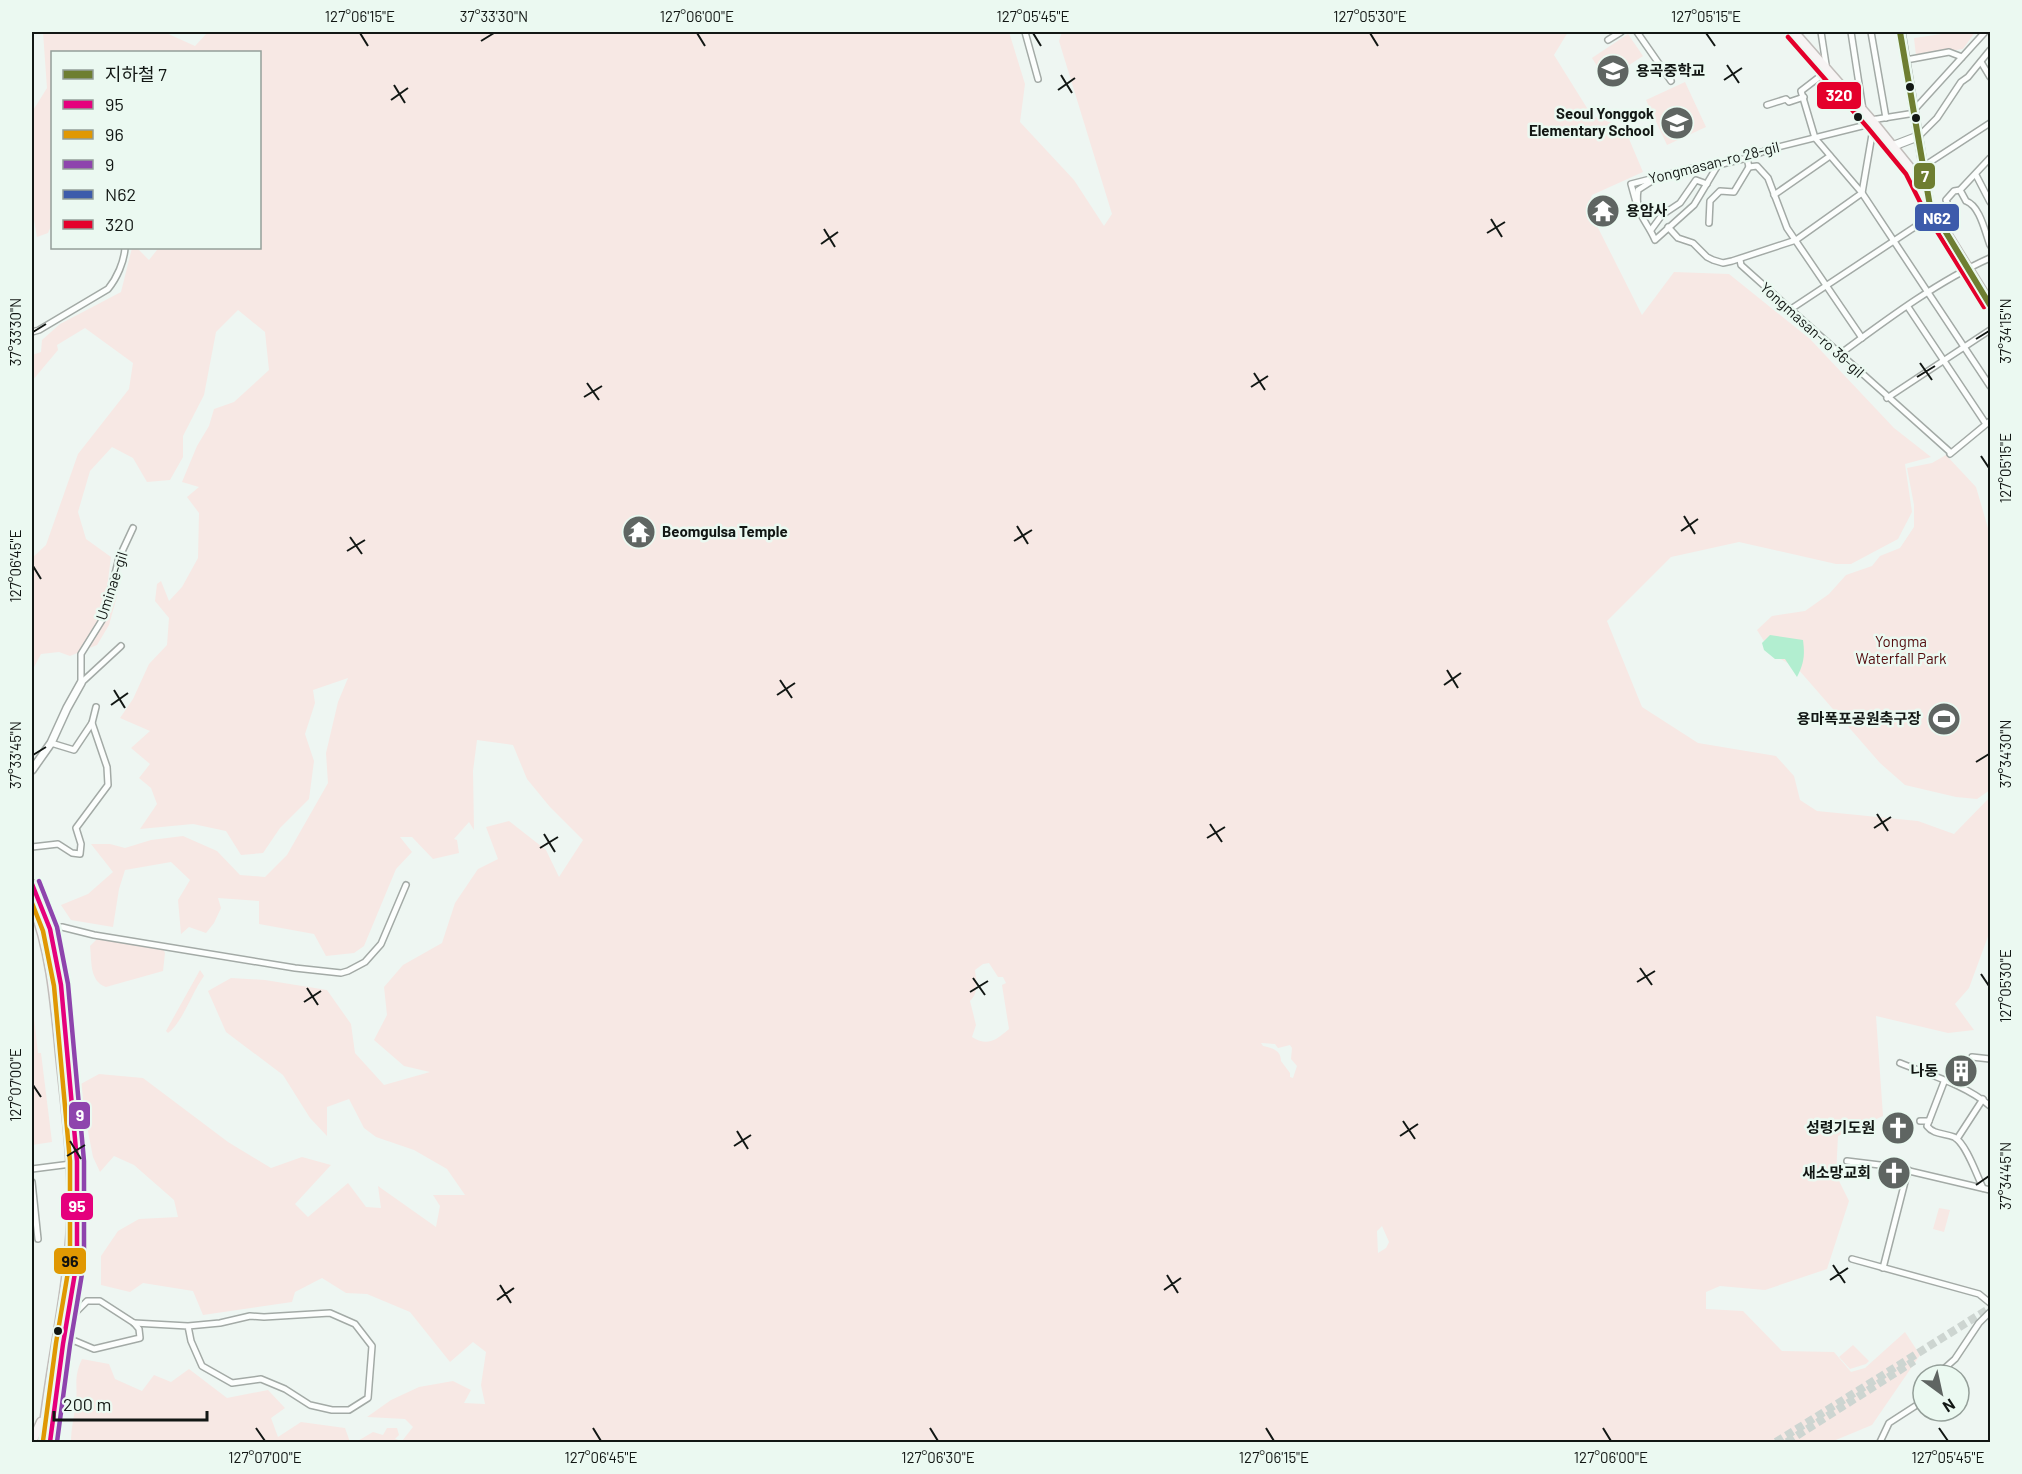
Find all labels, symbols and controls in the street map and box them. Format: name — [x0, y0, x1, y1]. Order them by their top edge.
text: 127°06'15"E — [325, 7, 395, 25]
text: 37°33'30"N — [460, 7, 528, 25]
text: 127°06'00"E — [660, 7, 734, 25]
text: 127°05'45"E — [996, 7, 1070, 25]
text: 127°05'30"E — [1333, 7, 1407, 25]
text: 127°05'15"E — [1671, 7, 1741, 25]
legend — [51, 51, 261, 249]
school or university icon: 용곡중학교 — [1595, 53, 1631, 89]
place label: 용곡중학교 — [1636, 61, 1705, 79]
text: 지하철 7 — [105, 63, 167, 85]
line badge: 320 — [1816, 81, 1862, 110]
unlabelled marker — [1904, 81, 1916, 93]
text: 320 — [1826, 85, 1852, 104]
text: 95 — [105, 93, 124, 115]
place label: Seoul Yonggok Elementary School — [1529, 104, 1654, 139]
school or university icon: Seoul Yonggok Elementary School — [1659, 105, 1695, 141]
unlabelled marker — [1852, 111, 1864, 123]
unlabelled marker — [1910, 112, 1922, 124]
text: 96 — [105, 123, 124, 145]
street label: Yongmasan-ro 28-gil — [1646, 137, 1781, 187]
text: 9 — [105, 153, 114, 175]
line badge: 7 — [1913, 162, 1936, 190]
text: 7 — [1921, 166, 1929, 185]
text: N62 — [105, 183, 136, 205]
temple icon: 용암사 — [1585, 193, 1621, 229]
place label: 용암사 — [1626, 201, 1668, 219]
line badge: N62 — [1914, 203, 1960, 232]
text: N62 — [1923, 208, 1951, 227]
text: 320 — [105, 213, 134, 235]
street label: Yongmasan-ro 36-gil — [1757, 278, 1868, 381]
text: 37°33'30"N — [6, 298, 24, 366]
text: 37°34'15"N — [1996, 298, 2014, 364]
text: 127°05'15"E — [1996, 433, 2014, 503]
temple icon: Beomgulsa Temple — [621, 514, 657, 550]
place label: Beomgulsa Temple — [662, 522, 788, 540]
text: 127°06'45"E — [6, 529, 24, 603]
street label: Uminae-gil — [92, 549, 131, 622]
park label: Yongma Waterfall Park — [1855, 632, 1947, 667]
sports icon: 용마폭포공원축구장 — [1926, 701, 1962, 737]
place label: 용마폭포공원축구장 — [1797, 709, 1921, 727]
text: 37°34'30"N — [1996, 720, 2014, 788]
text: 37°33'45"N — [6, 721, 24, 789]
text: 127°05'30"E — [1996, 949, 2014, 1023]
text: 127°07'00"E — [6, 1048, 24, 1122]
building icon: 나동 — [1943, 1053, 1979, 1089]
place label: 나동 — [1910, 1061, 1938, 1079]
line badge: 9 — [68, 1101, 91, 1130]
text: 9 — [76, 1105, 84, 1124]
church icon: 성령기도원 — [1880, 1110, 1916, 1146]
place label: 성령기도원 — [1806, 1118, 1875, 1136]
text: 37°34'45"N — [1996, 1142, 2014, 1210]
church icon: 새소망교회 — [1876, 1155, 1912, 1191]
place label: 새소망교회 — [1802, 1163, 1871, 1181]
line badge: 95 — [60, 1192, 94, 1221]
text: 95 — [68, 1196, 86, 1215]
line badge: 96 — [53, 1247, 87, 1275]
text: 96 — [61, 1251, 79, 1270]
unlabelled marker — [52, 1325, 64, 1337]
north arrow — [1911, 1363, 1971, 1423]
scale bar — [54, 1384, 207, 1422]
text: 200 m — [63, 1393, 111, 1415]
text: N — [1940, 1395, 1959, 1417]
text: 127°07'00"E — [228, 1448, 302, 1466]
text: 127°06'45"E — [564, 1448, 638, 1466]
text: 127°06'30"E — [901, 1448, 975, 1466]
text: 127°06'15"E — [1239, 1448, 1309, 1466]
text: 127°06'00"E — [1574, 1448, 1648, 1466]
text: 127°05'45"E — [1911, 1448, 1985, 1466]

